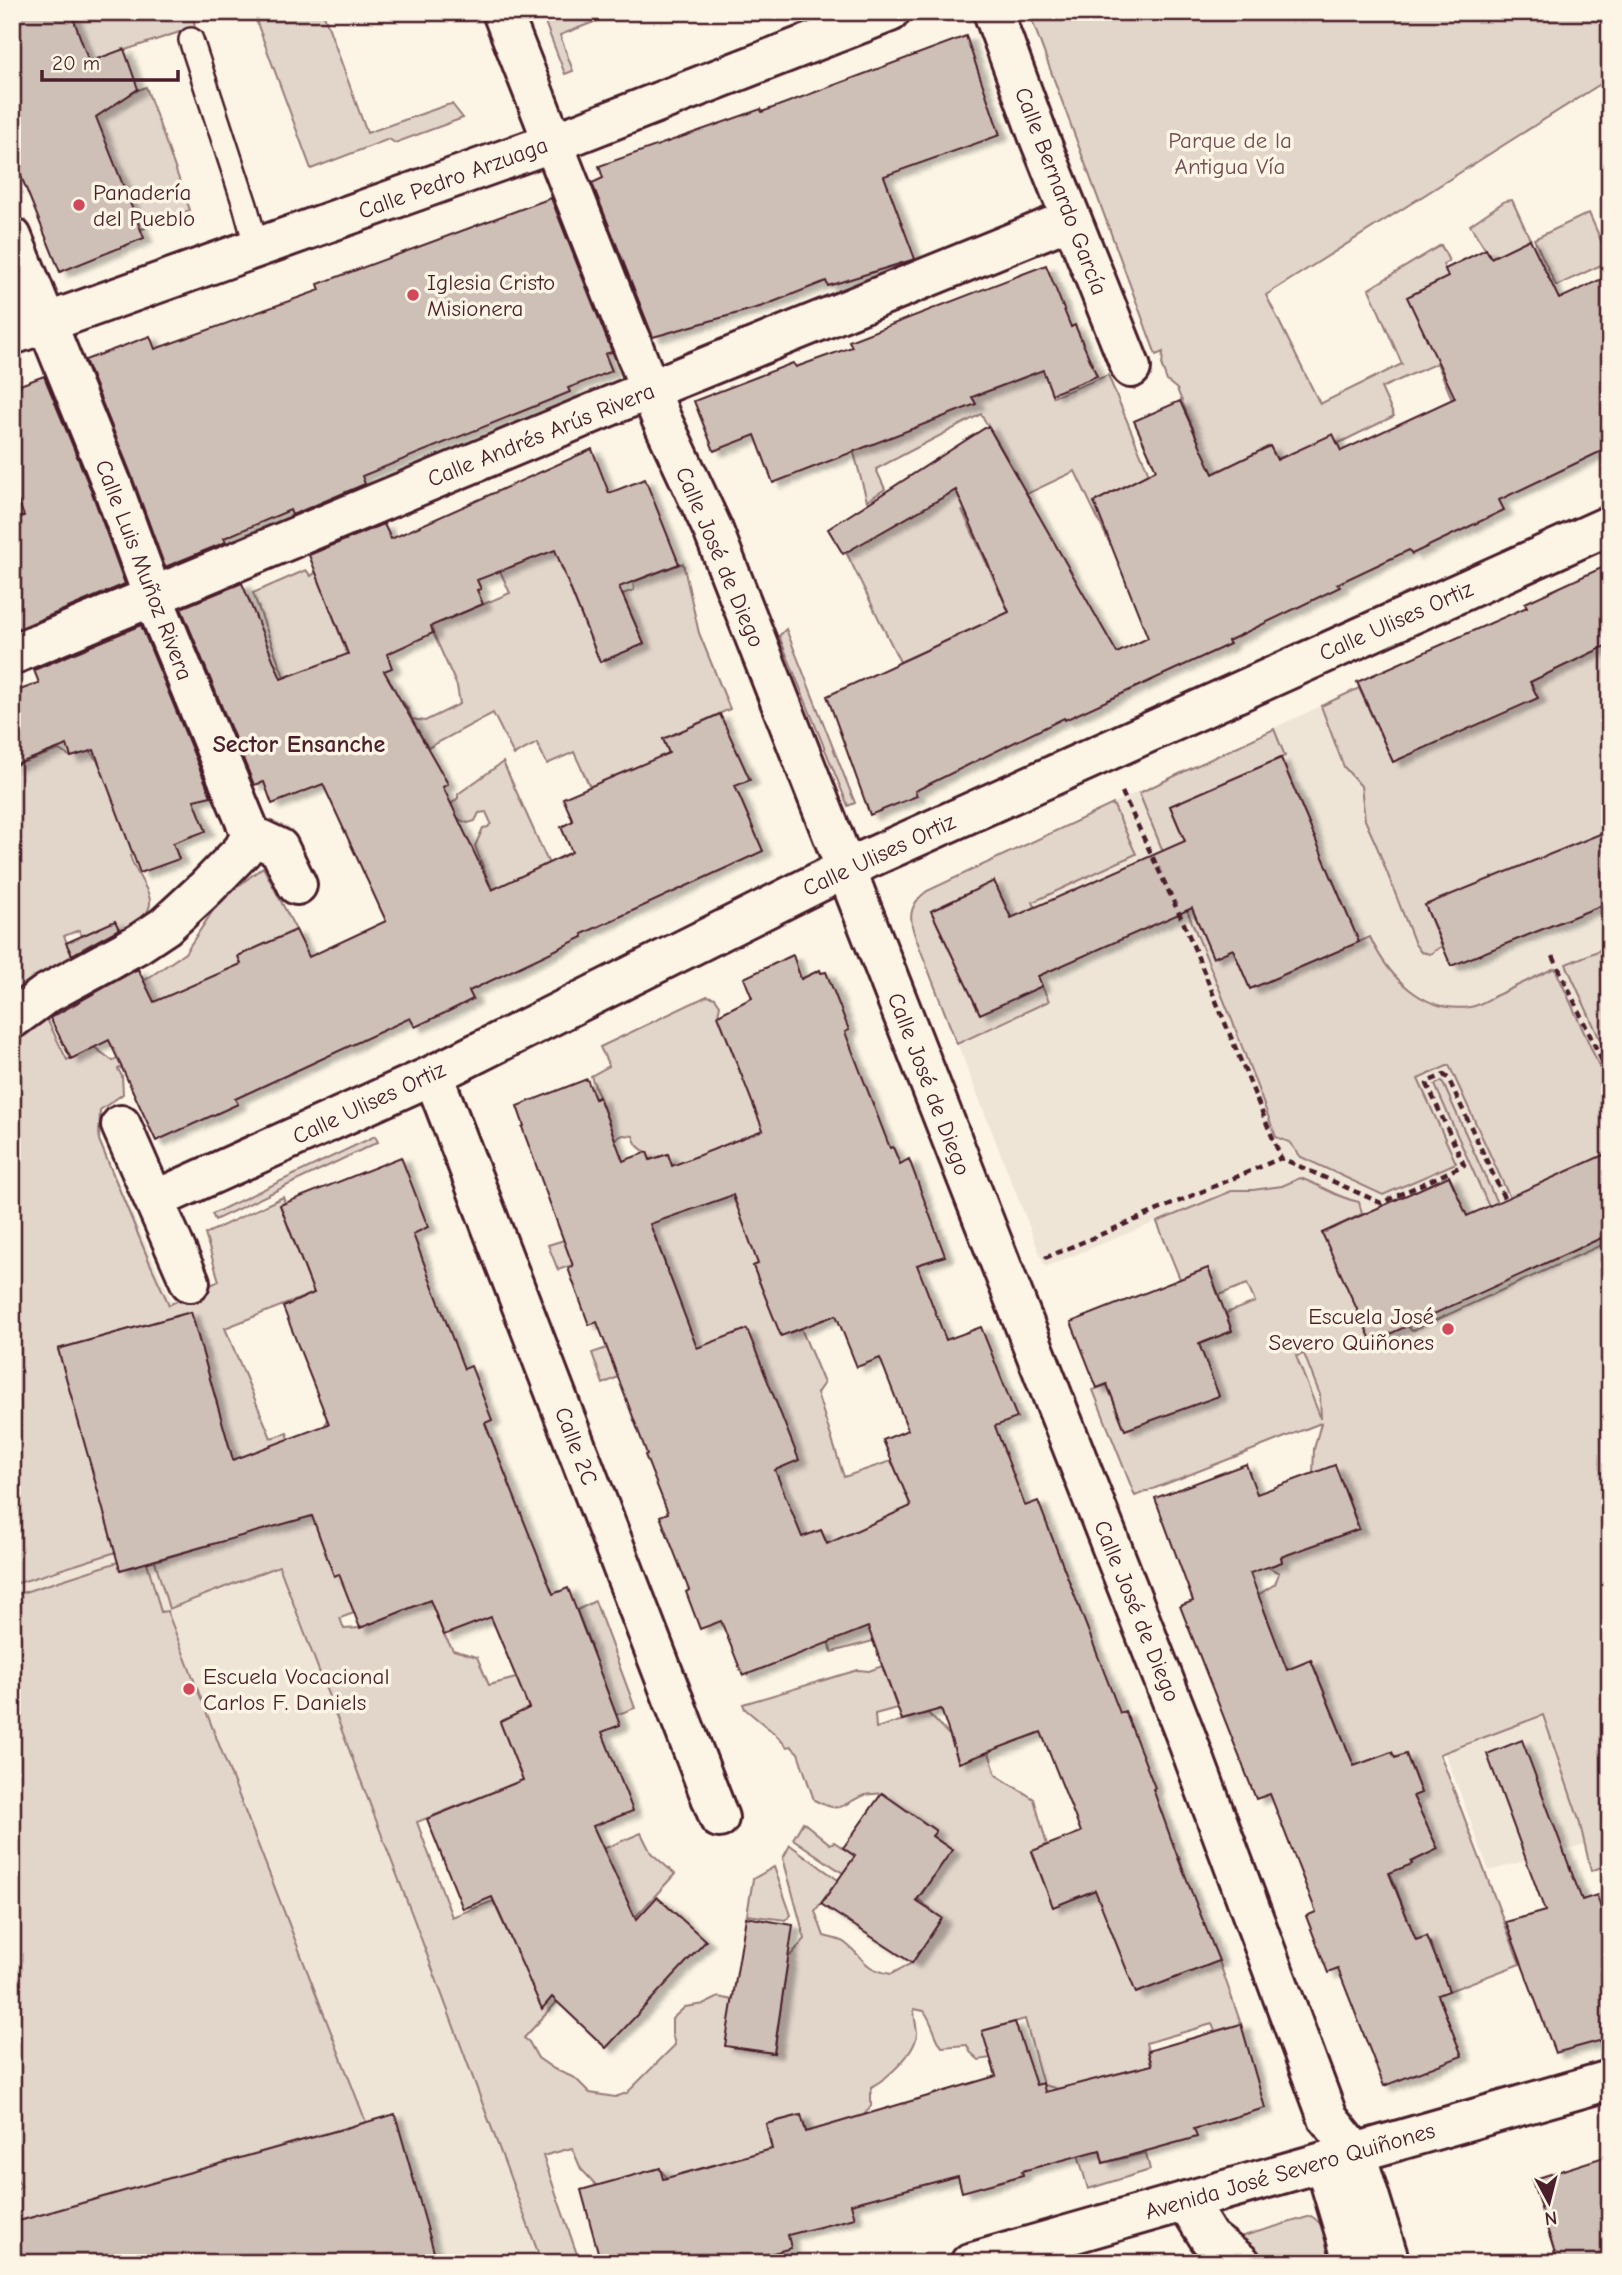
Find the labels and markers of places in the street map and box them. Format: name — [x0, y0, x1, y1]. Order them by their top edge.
place label: Panadería del Pueblo — [93, 179, 195, 232]
marker: Panadería del Pueblo — [71, 197, 87, 213]
place label: Iglesia Cristo Misionera — [427, 269, 555, 322]
marker: Iglesia Cristo Misionera — [405, 287, 421, 303]
place label: Escuela José Severo Quiñones — [1269, 1303, 1434, 1356]
marker: Escuela José Severo Quiñones — [1440, 1321, 1456, 1337]
place label: Escuela Vocacional Carlos F. Daniels — [203, 1663, 389, 1716]
marker: Escuela Vocacional Carlos F. Daniels — [181, 1681, 197, 1697]

